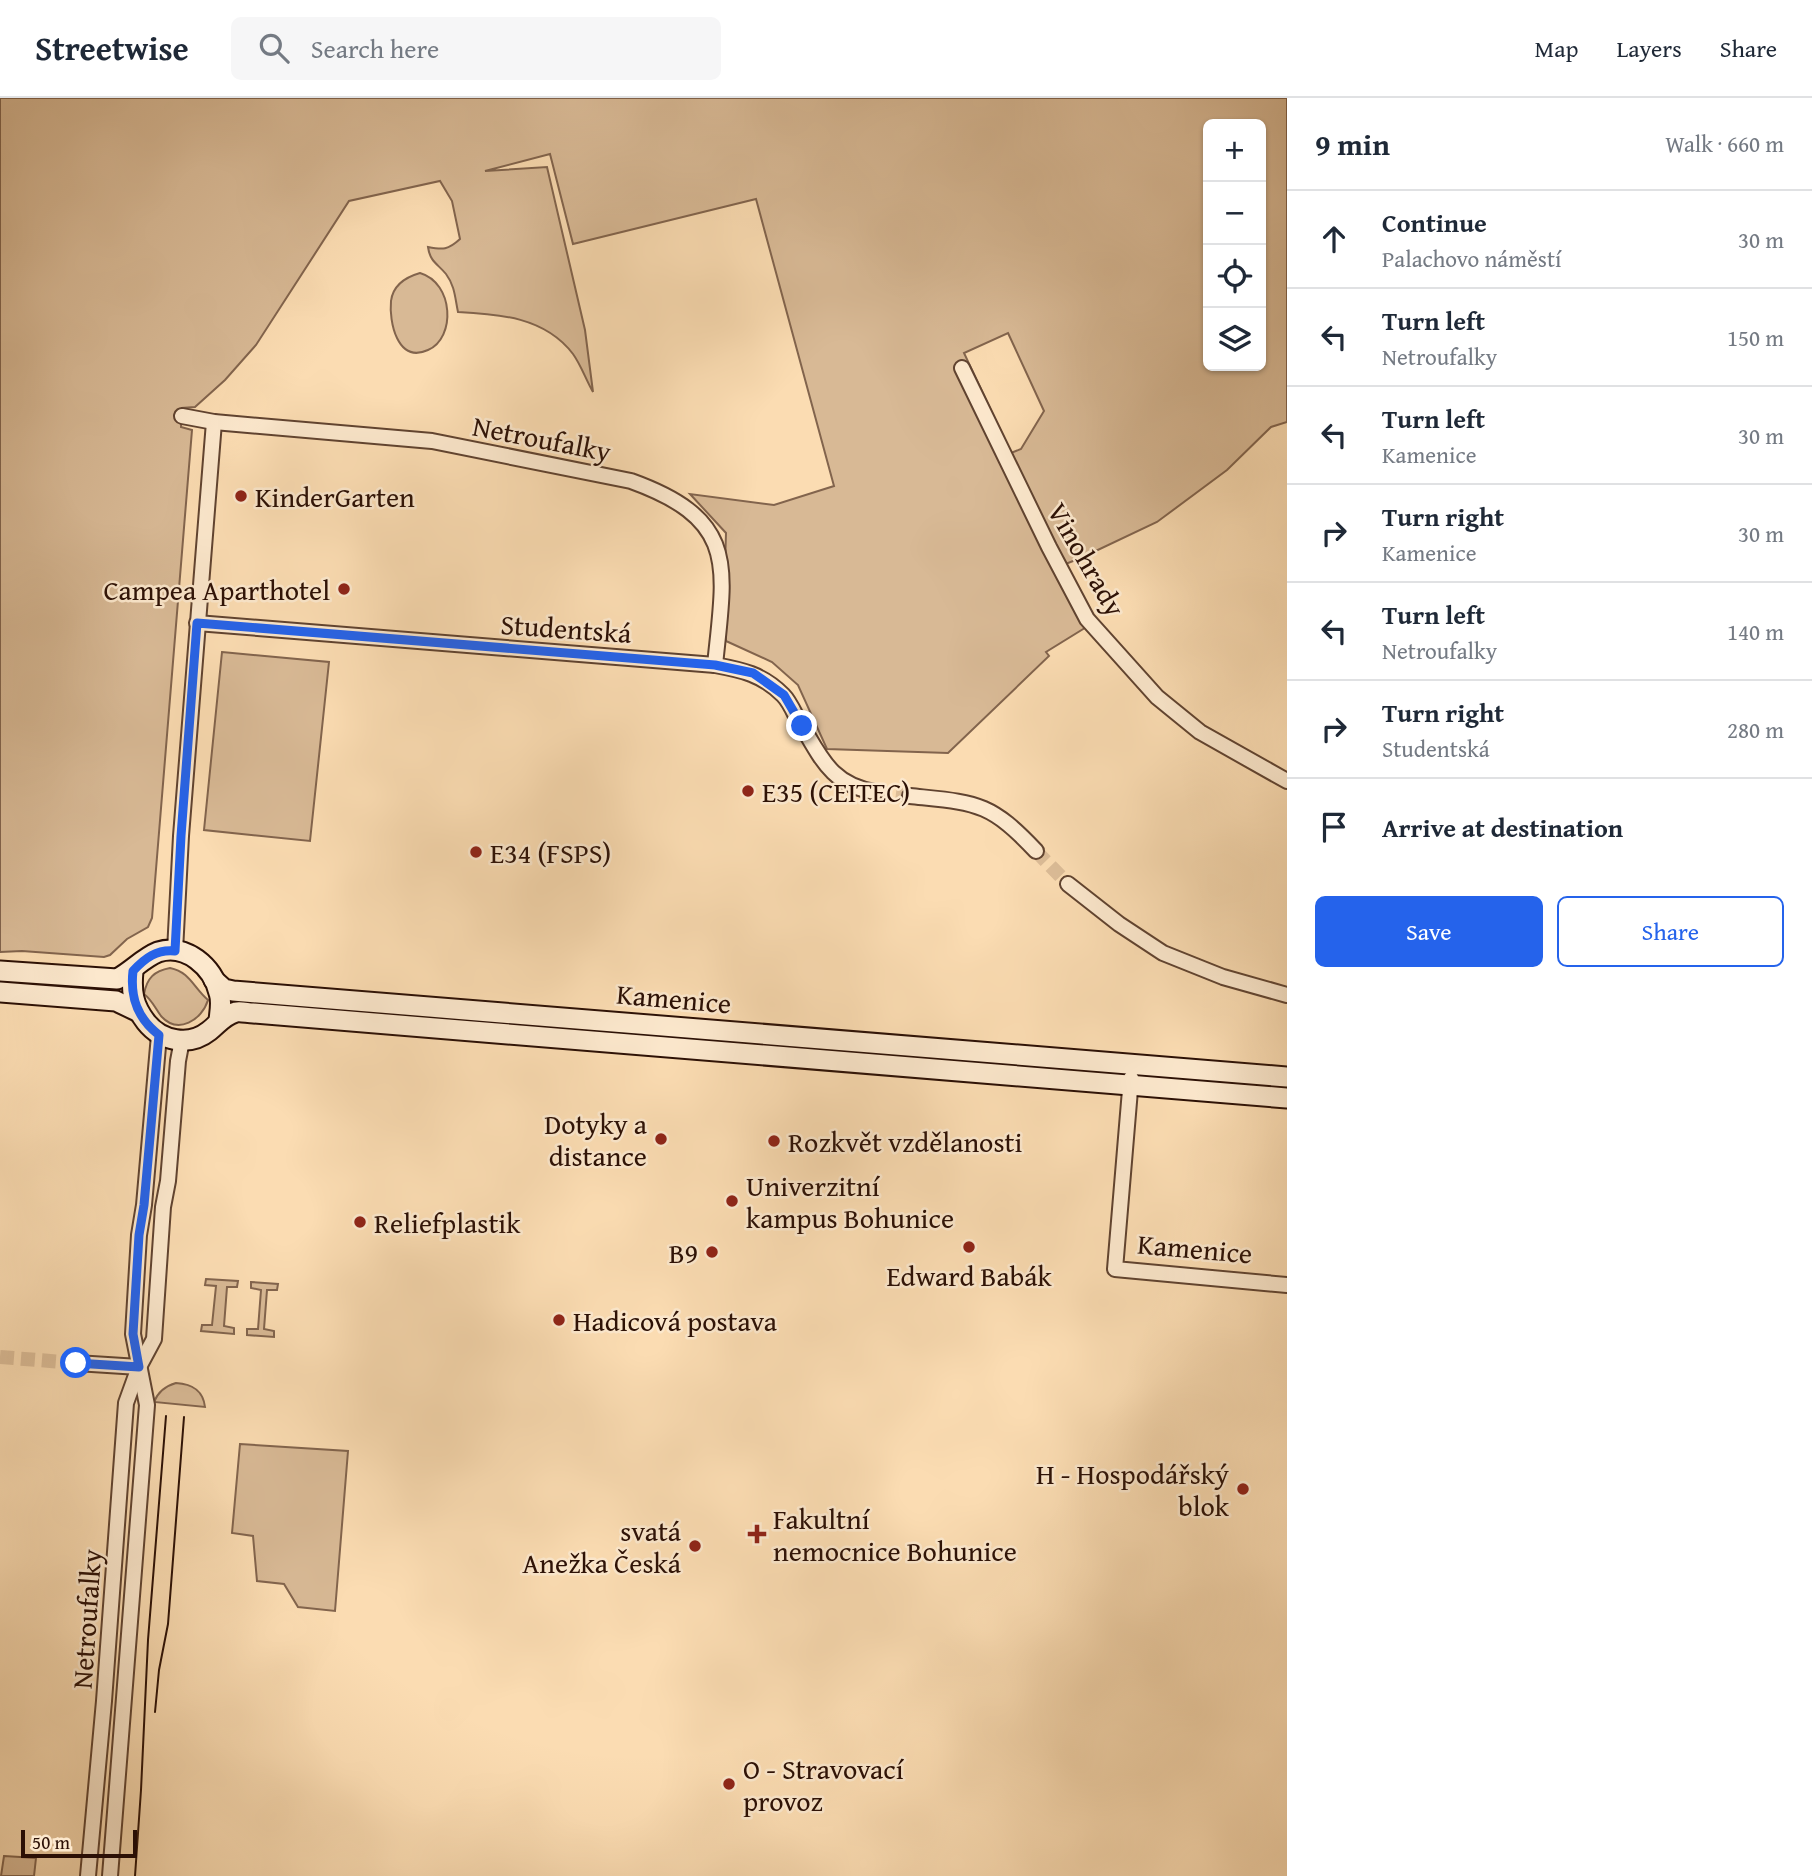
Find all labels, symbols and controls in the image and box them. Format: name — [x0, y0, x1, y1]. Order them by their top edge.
search box — [231, 17, 721, 80]
text: Streetwise — [35, 24, 189, 72]
icon: search — [255, 29, 293, 67]
text: Search here — [311, 29, 439, 68]
text: Map — [1535, 31, 1578, 66]
text: Layers — [1616, 31, 1682, 66]
text: Share — [1720, 31, 1777, 66]
map controls — [1203, 119, 1266, 371]
button: + — [1203, 119, 1266, 182]
text: 9 min — [1315, 122, 1390, 166]
text: Walk · 660 m — [1665, 127, 1784, 160]
button: − — [1203, 182, 1266, 245]
text: Continue — [1382, 203, 1487, 242]
icon: ahead — [1315, 220, 1353, 258]
text: 30 m — [1738, 223, 1784, 256]
text: Palachovo náměstí — [1382, 242, 1561, 275]
button: locate — [1203, 245, 1266, 308]
text: Turn left — [1382, 301, 1485, 340]
button: layers — [1203, 308, 1266, 371]
icon: left — [1315, 318, 1353, 356]
text: 150 m — [1727, 321, 1784, 354]
text: Netroufalky — [1382, 340, 1497, 373]
text: Turn left — [1382, 399, 1485, 438]
street label: Netroufalky — [469, 405, 615, 472]
icon: left — [1315, 416, 1353, 454]
text: 30 m — [1738, 419, 1784, 452]
text: Kamenice — [1382, 438, 1476, 471]
place label: KinderGarten — [255, 476, 415, 517]
marker: KinderGarten — [233, 488, 249, 504]
street label: Vinohrady — [1038, 494, 1136, 624]
text: Turn right — [1382, 497, 1504, 536]
icon: right — [1315, 514, 1353, 552]
text: 30 m — [1738, 517, 1784, 550]
text: Kamenice — [1382, 536, 1476, 569]
place label: Campea Aparthotel — [103, 569, 330, 610]
marker: Campea Aparthotel — [336, 581, 352, 597]
text: Turn left — [1382, 595, 1485, 634]
street label: Studentská — [499, 603, 634, 653]
icon: left — [1315, 612, 1353, 650]
text: 140 m — [1727, 615, 1784, 648]
text: Netroufalky — [1382, 634, 1497, 667]
text: Turn right — [1382, 693, 1504, 732]
route end — [786, 710, 817, 741]
icon: right — [1315, 710, 1353, 748]
text: 280 m — [1727, 713, 1784, 746]
text: Studentská — [1382, 732, 1490, 765]
place label: E35 (CEITEC) — [762, 771, 910, 812]
marker: E35 (CEITEC) — [740, 783, 756, 799]
icon: arrive — [1315, 808, 1353, 846]
text: Arrive at destination — [1382, 808, 1623, 847]
place label: E34 (FSPS) — [490, 832, 611, 873]
marker: E34 (FSPS) — [468, 844, 484, 860]
button: Save — [1315, 896, 1543, 967]
button: Share — [1557, 896, 1784, 967]
street label: Kamenice — [615, 973, 733, 1023]
place label: Dotyky a distance — [544, 1103, 648, 1176]
place label: Rozkvět vzdělanosti — [788, 1121, 1022, 1162]
marker: Dotyky a distance — [653, 1131, 669, 1147]
marker: Rozkvět vzdělanosti — [766, 1133, 782, 1149]
place label: Univerzitní kampus Bohunice — [746, 1165, 954, 1238]
marker: Univerzitní kampus Bohunice — [724, 1193, 740, 1209]
place label: Reliefplastik — [374, 1202, 521, 1243]
marker: Reliefplastik — [352, 1214, 368, 1230]
street label: Kamenice — [1136, 1223, 1254, 1273]
place label: B9 — [669, 1232, 698, 1273]
marker: Edward Babák — [961, 1239, 977, 1255]
marker: B9 — [704, 1244, 720, 1260]
place label: Edward Babák — [886, 1255, 1052, 1296]
place label: Hadicová postava — [573, 1300, 778, 1341]
marker: Hadicová postava — [551, 1312, 567, 1328]
route start — [60, 1347, 91, 1378]
place label: H - Hospodářský blok — [1036, 1453, 1230, 1526]
marker: H - Hospodářský blok — [1235, 1481, 1251, 1497]
place label: Fakultní nemocnice Bohunice — [773, 1498, 1017, 1571]
place label: svatá Anežka Česká — [522, 1510, 682, 1583]
marker: Fakultní nemocnice Bohunice — [747, 1524, 767, 1544]
marker: svatá Anežka Česká — [687, 1538, 703, 1554]
street label: Netroufalky — [61, 1548, 111, 1690]
place label: O - Stravovací provoz — [743, 1748, 905, 1821]
marker: O - Stravovací provoz — [721, 1776, 737, 1792]
scale bar — [21, 1827, 136, 1859]
text: 50 m — [32, 1828, 70, 1856]

